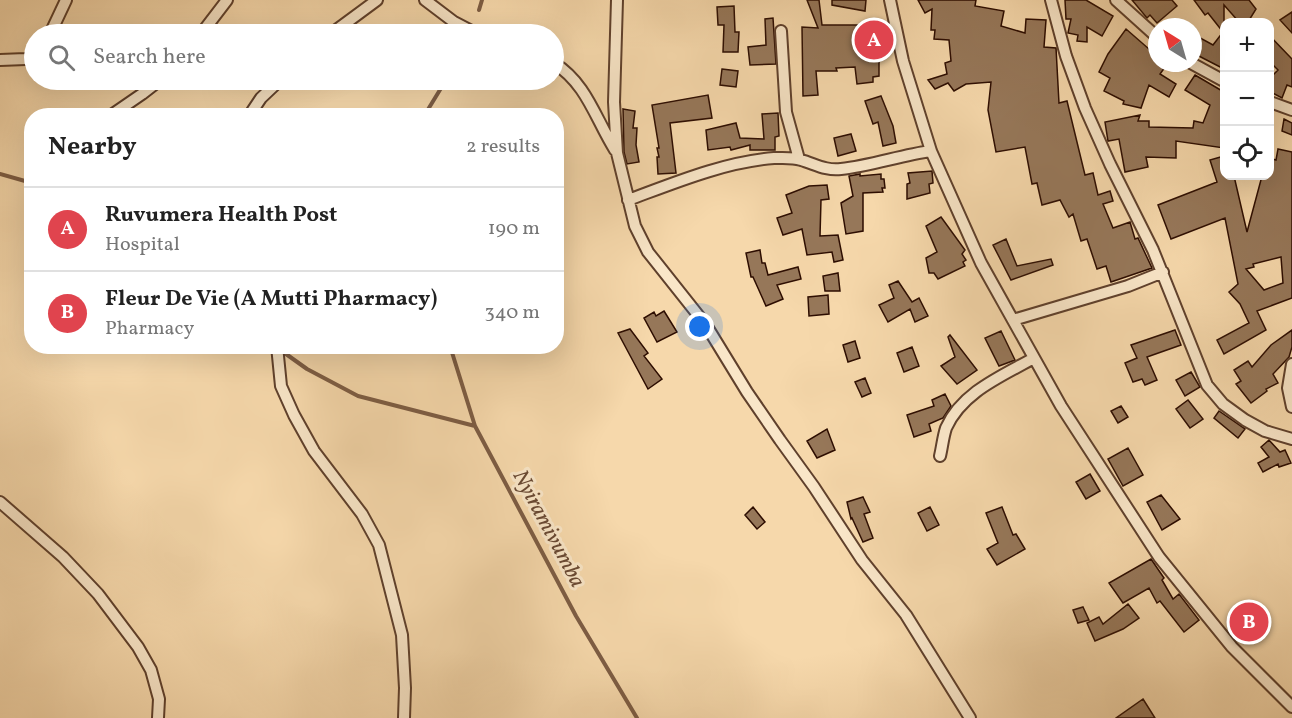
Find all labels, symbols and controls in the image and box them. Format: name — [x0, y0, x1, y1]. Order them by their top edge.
pin: A — [854, 18, 894, 63]
north arrow — [1148, 18, 1202, 72]
map controls — [1220, 18, 1274, 180]
button: + — [1220, 18, 1274, 72]
search box — [24, 24, 564, 90]
icon: search — [45, 41, 78, 74]
text: Search here — [93, 42, 206, 73]
button: − — [1220, 72, 1274, 126]
button: locate — [1220, 126, 1274, 180]
text: Nearby — [48, 129, 137, 165]
text: 2 results — [466, 133, 540, 161]
text: Ruvumera Health Post — [105, 200, 337, 231]
text: A — [60, 215, 75, 243]
text: 190 m — [488, 215, 540, 243]
text: Hospital — [105, 231, 180, 259]
text: Fleur De Vie (A Mutti Pharmacy) — [105, 284, 437, 315]
text: B — [61, 299, 74, 327]
text: 340 m — [484, 299, 540, 327]
your location — [685, 312, 714, 341]
text: Pharmacy — [105, 315, 194, 343]
water label: Nyiramivumba — [504, 465, 592, 593]
pin: B — [1230, 600, 1268, 644]

